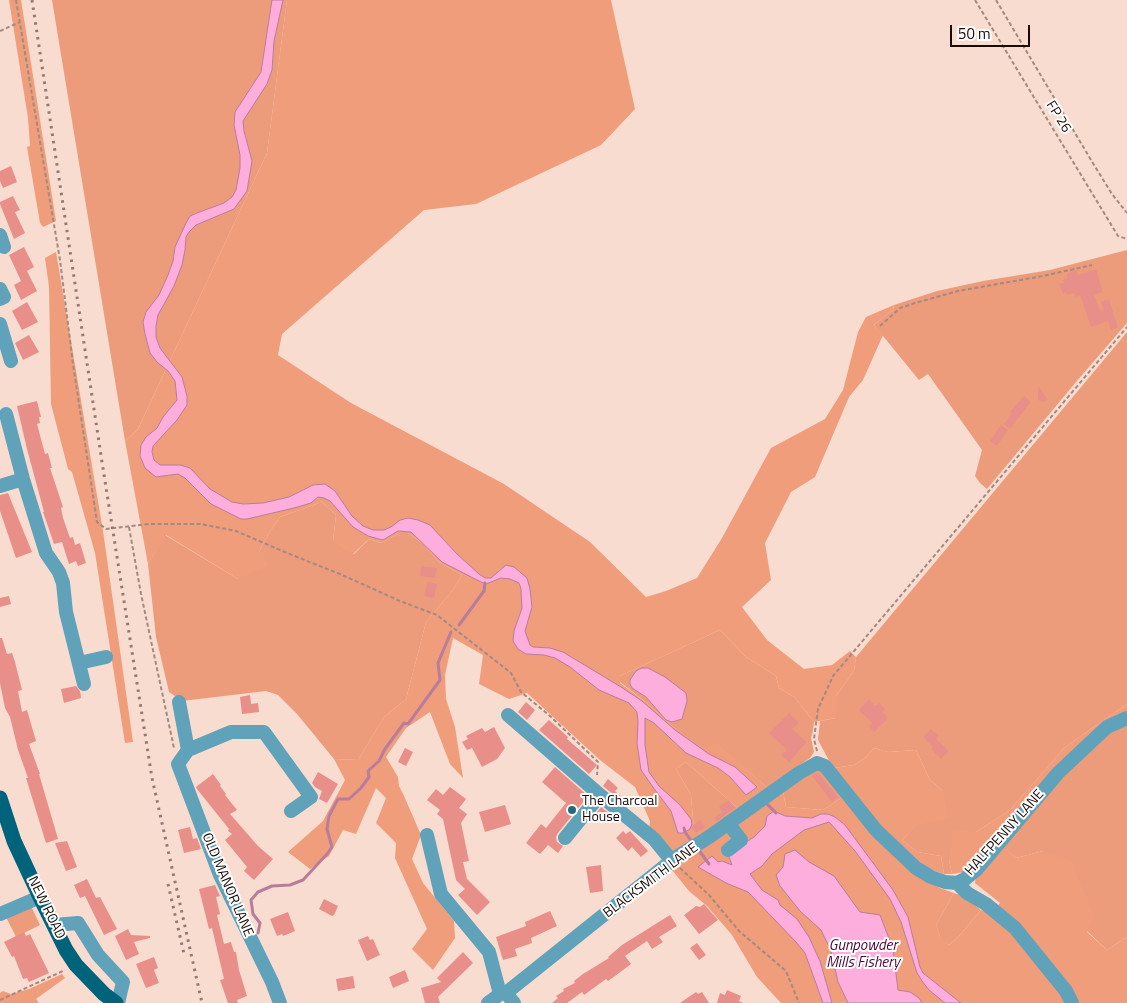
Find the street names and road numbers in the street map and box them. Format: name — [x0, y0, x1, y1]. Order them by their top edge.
street label: FP 26 — [1042, 98, 1074, 136]
street label: HALFPENNY LANE — [962, 787, 1048, 879]
street label: OLD MANOR LANE — [198, 831, 256, 939]
street label: BLACKSMITH LANE — [600, 840, 702, 922]
street label: NEW ROAD — [24, 874, 68, 942]

